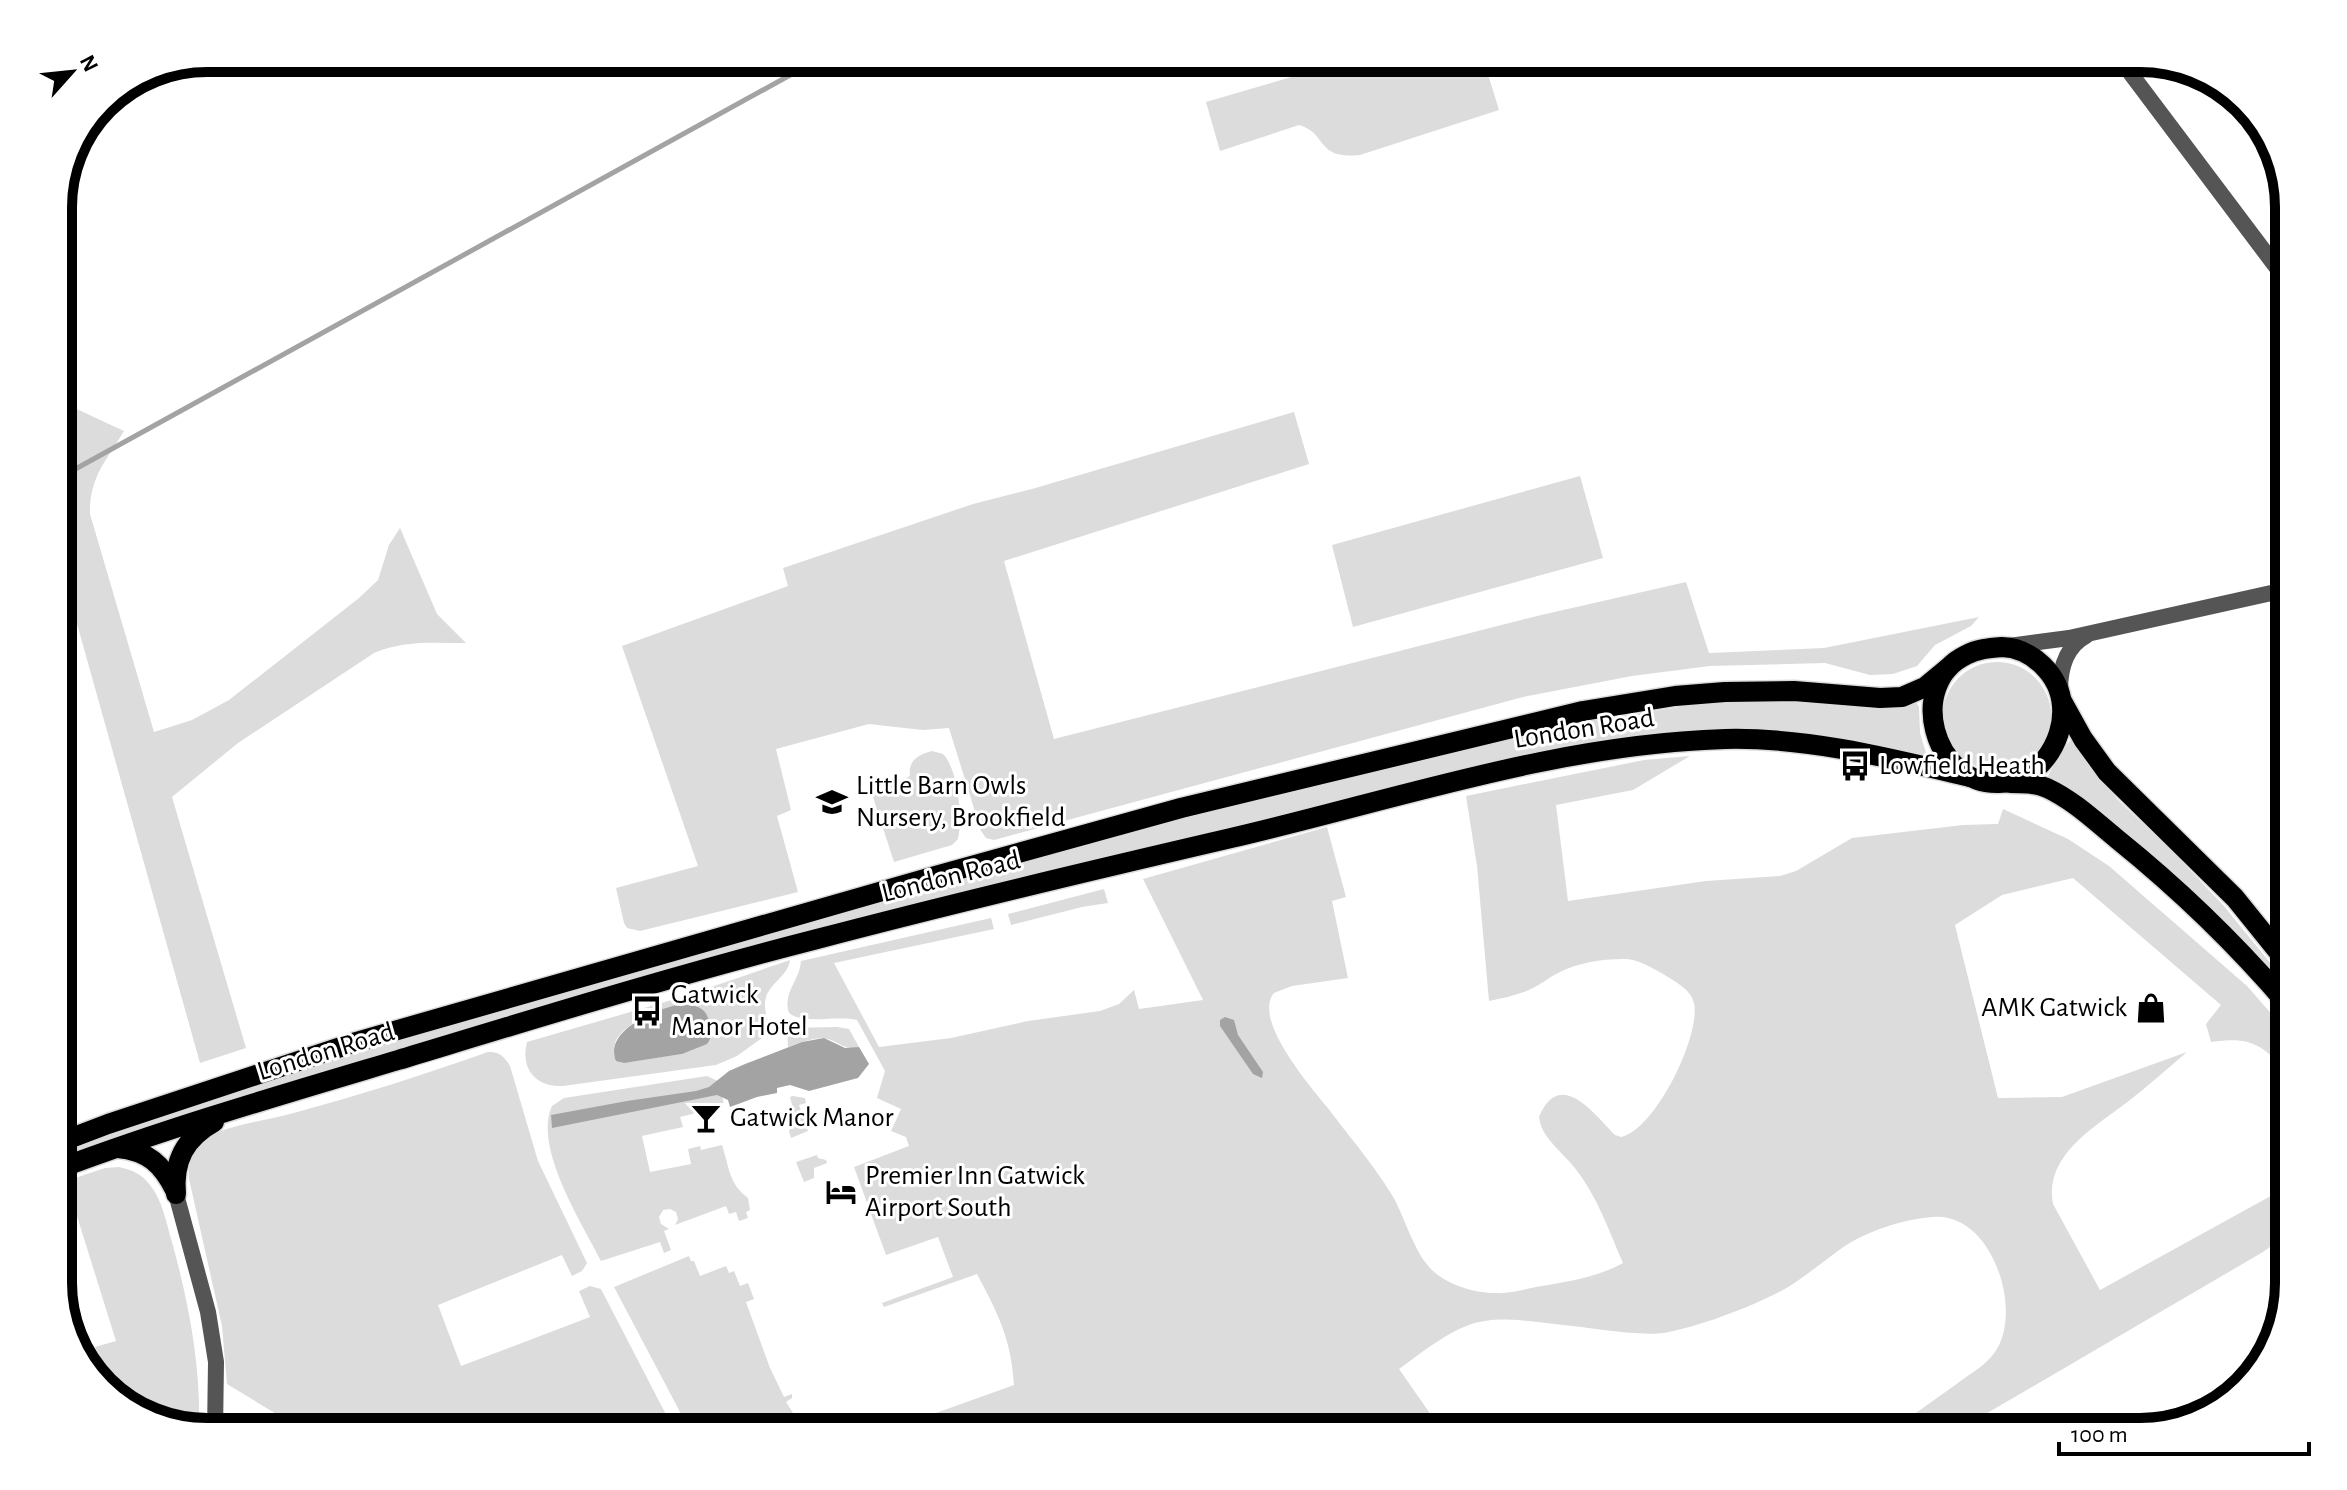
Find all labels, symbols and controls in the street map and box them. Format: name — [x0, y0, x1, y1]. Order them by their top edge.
north arrow — [32, 32, 112, 112]
text: N — [76, 52, 102, 75]
street label: London Road — [1512, 704, 1656, 754]
bus stop icon: Lowfield Heath — [1838, 749, 1872, 783]
place label: Lowfield Heath — [1879, 752, 2045, 780]
place label: Little Barn Owls Nursery, Brookfield — [856, 772, 1065, 832]
school or university icon: Little Barn Owls Nursery, Brookfield — [815, 785, 849, 819]
street label: London Road — [879, 846, 1023, 908]
place label: Gatwick Manor Hotel — [671, 981, 808, 1041]
shop icon: AMK Gatwick — [2134, 991, 2168, 1025]
bus stop icon: Gatwick Manor Hotel — [630, 994, 664, 1028]
place label: AMK Gatwick — [1981, 994, 2127, 1022]
street label: London Road — [254, 1018, 398, 1086]
bar icon: Gatwick Manor — [689, 1101, 723, 1135]
place label: Gatwick Manor — [730, 1104, 894, 1132]
place label: Premier Inn Gatwick Airport South — [865, 1162, 1085, 1222]
hotel icon: Premier Inn Gatwick Airport South — [824, 1175, 858, 1209]
scale bar — [2059, 1406, 2309, 1456]
text: 100 m — [2071, 1423, 2128, 1447]

